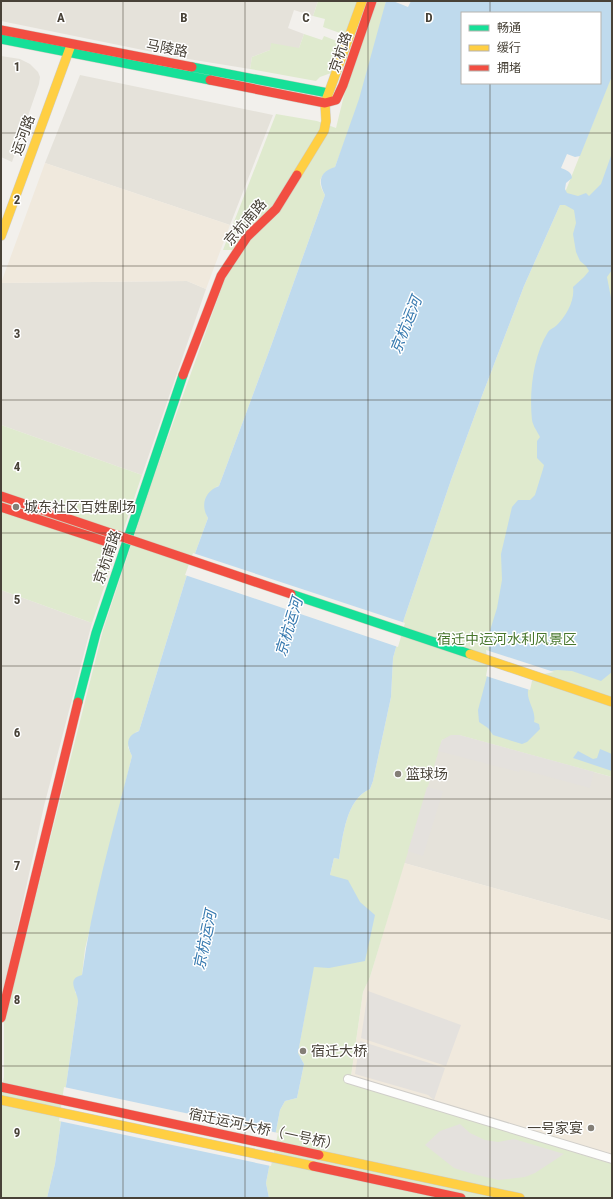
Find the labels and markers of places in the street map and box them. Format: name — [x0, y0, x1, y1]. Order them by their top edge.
place label: 城东社区百姓剧场 — [24, 499, 136, 515]
marker: 城东社区百姓剧场 — [11, 502, 21, 512]
place label: 篮球场 — [406, 766, 448, 782]
marker: 篮球场 — [393, 769, 403, 779]
place label: 宿迁大桥 — [311, 1043, 367, 1059]
marker: 宿迁大桥 — [298, 1046, 308, 1056]
place label: 一号家宴 — [527, 1120, 583, 1136]
marker: 一号家宴 — [586, 1123, 596, 1133]

